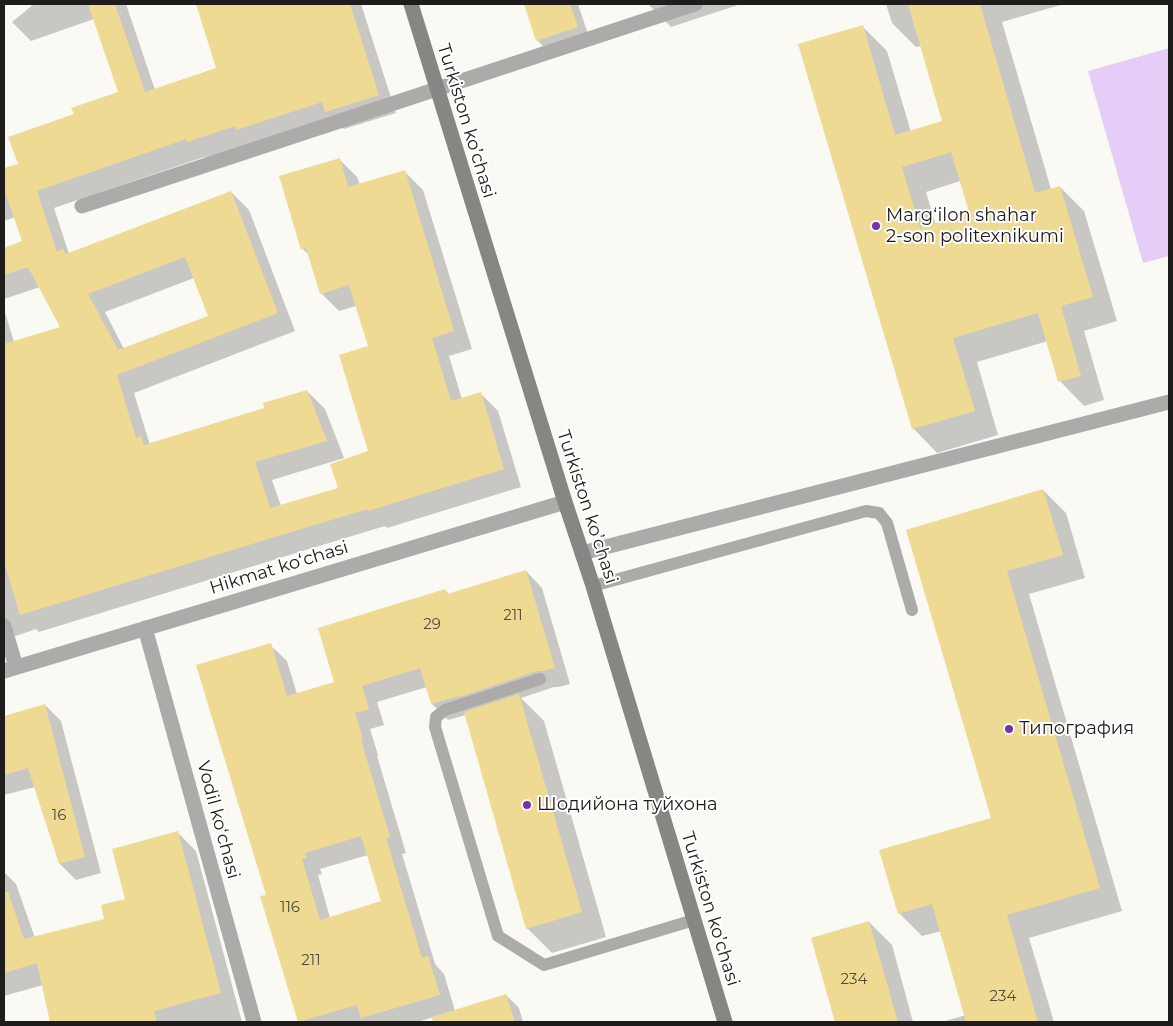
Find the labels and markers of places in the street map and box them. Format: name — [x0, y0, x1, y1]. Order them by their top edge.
place label: Margʻilon shahar 2-son politexnikumi — [886, 205, 1064, 248]
marker: Margʻilon shahar 2-son politexnikumi — [870, 220, 882, 232]
place label: Типография — [1019, 718, 1134, 740]
marker: Типография — [1003, 723, 1015, 735]
place label: Шодийона туйхона — [537, 794, 718, 816]
marker: Шодийона туйхона — [521, 799, 533, 811]

